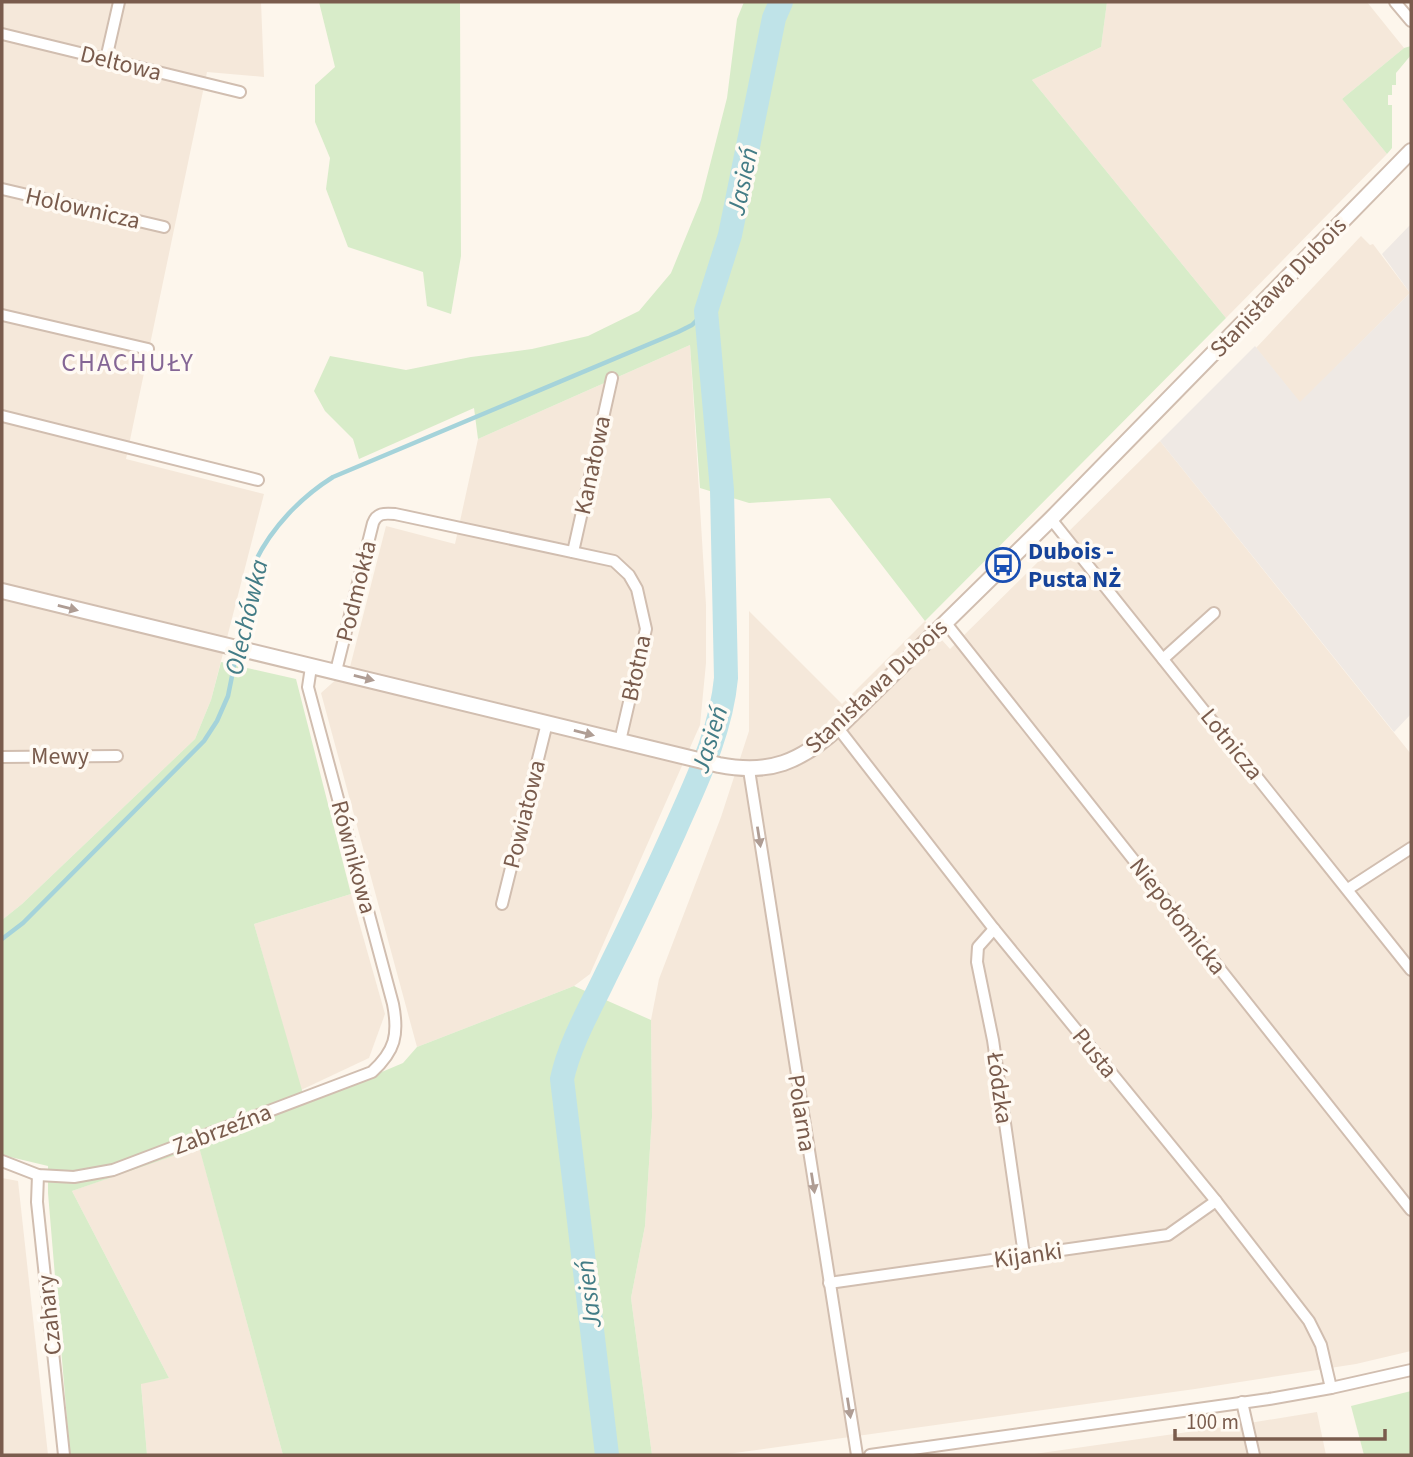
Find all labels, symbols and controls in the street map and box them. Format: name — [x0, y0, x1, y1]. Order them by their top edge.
street label: Deltowa — [77, 37, 165, 90]
water label: Jasień — [717, 143, 768, 219]
street label: Holownicza — [22, 178, 144, 239]
street label: Stanisława Dubois — [1202, 209, 1355, 366]
district label: CHACHUŁY — [61, 344, 195, 381]
street label: Kanałowa — [565, 412, 620, 518]
place label: Dubois - Pusta NŻ — [1028, 534, 1121, 597]
street label: Podmokła — [327, 537, 386, 646]
bus stop icon: Dubois - Pusta NŻ — [984, 546, 1022, 584]
water label: Olechówka — [215, 556, 278, 679]
one-way arrow — [57, 603, 79, 614]
street label: Stanisława Dubois — [797, 611, 956, 762]
street label: Błotna — [612, 632, 661, 705]
one-way arrow — [353, 673, 375, 684]
water label: Jasień — [681, 701, 737, 778]
street label: Lotnicza — [1192, 701, 1272, 788]
one-way arrow — [574, 728, 596, 739]
street label: Mewy — [31, 739, 89, 774]
street label: Powiatowa — [494, 756, 555, 872]
street label: Równikowa — [322, 797, 385, 918]
one-way arrow — [754, 826, 765, 848]
street label: Niepołomicka — [1121, 850, 1235, 982]
street label: Pusta — [1063, 1021, 1126, 1086]
street label: Łódzka — [977, 1049, 1022, 1126]
street label: Polarna — [778, 1072, 825, 1154]
street label: Zabrzeźna — [168, 1095, 277, 1164]
one-way arrow — [808, 1172, 819, 1194]
street label: Kijanki — [992, 1233, 1065, 1278]
water label: Jasień — [566, 1257, 611, 1331]
street label: Czahary — [28, 1273, 71, 1357]
one-way arrow — [844, 1397, 855, 1419]
scale bar — [1175, 1398, 1385, 1442]
text: 100 m — [1186, 1407, 1239, 1437]

